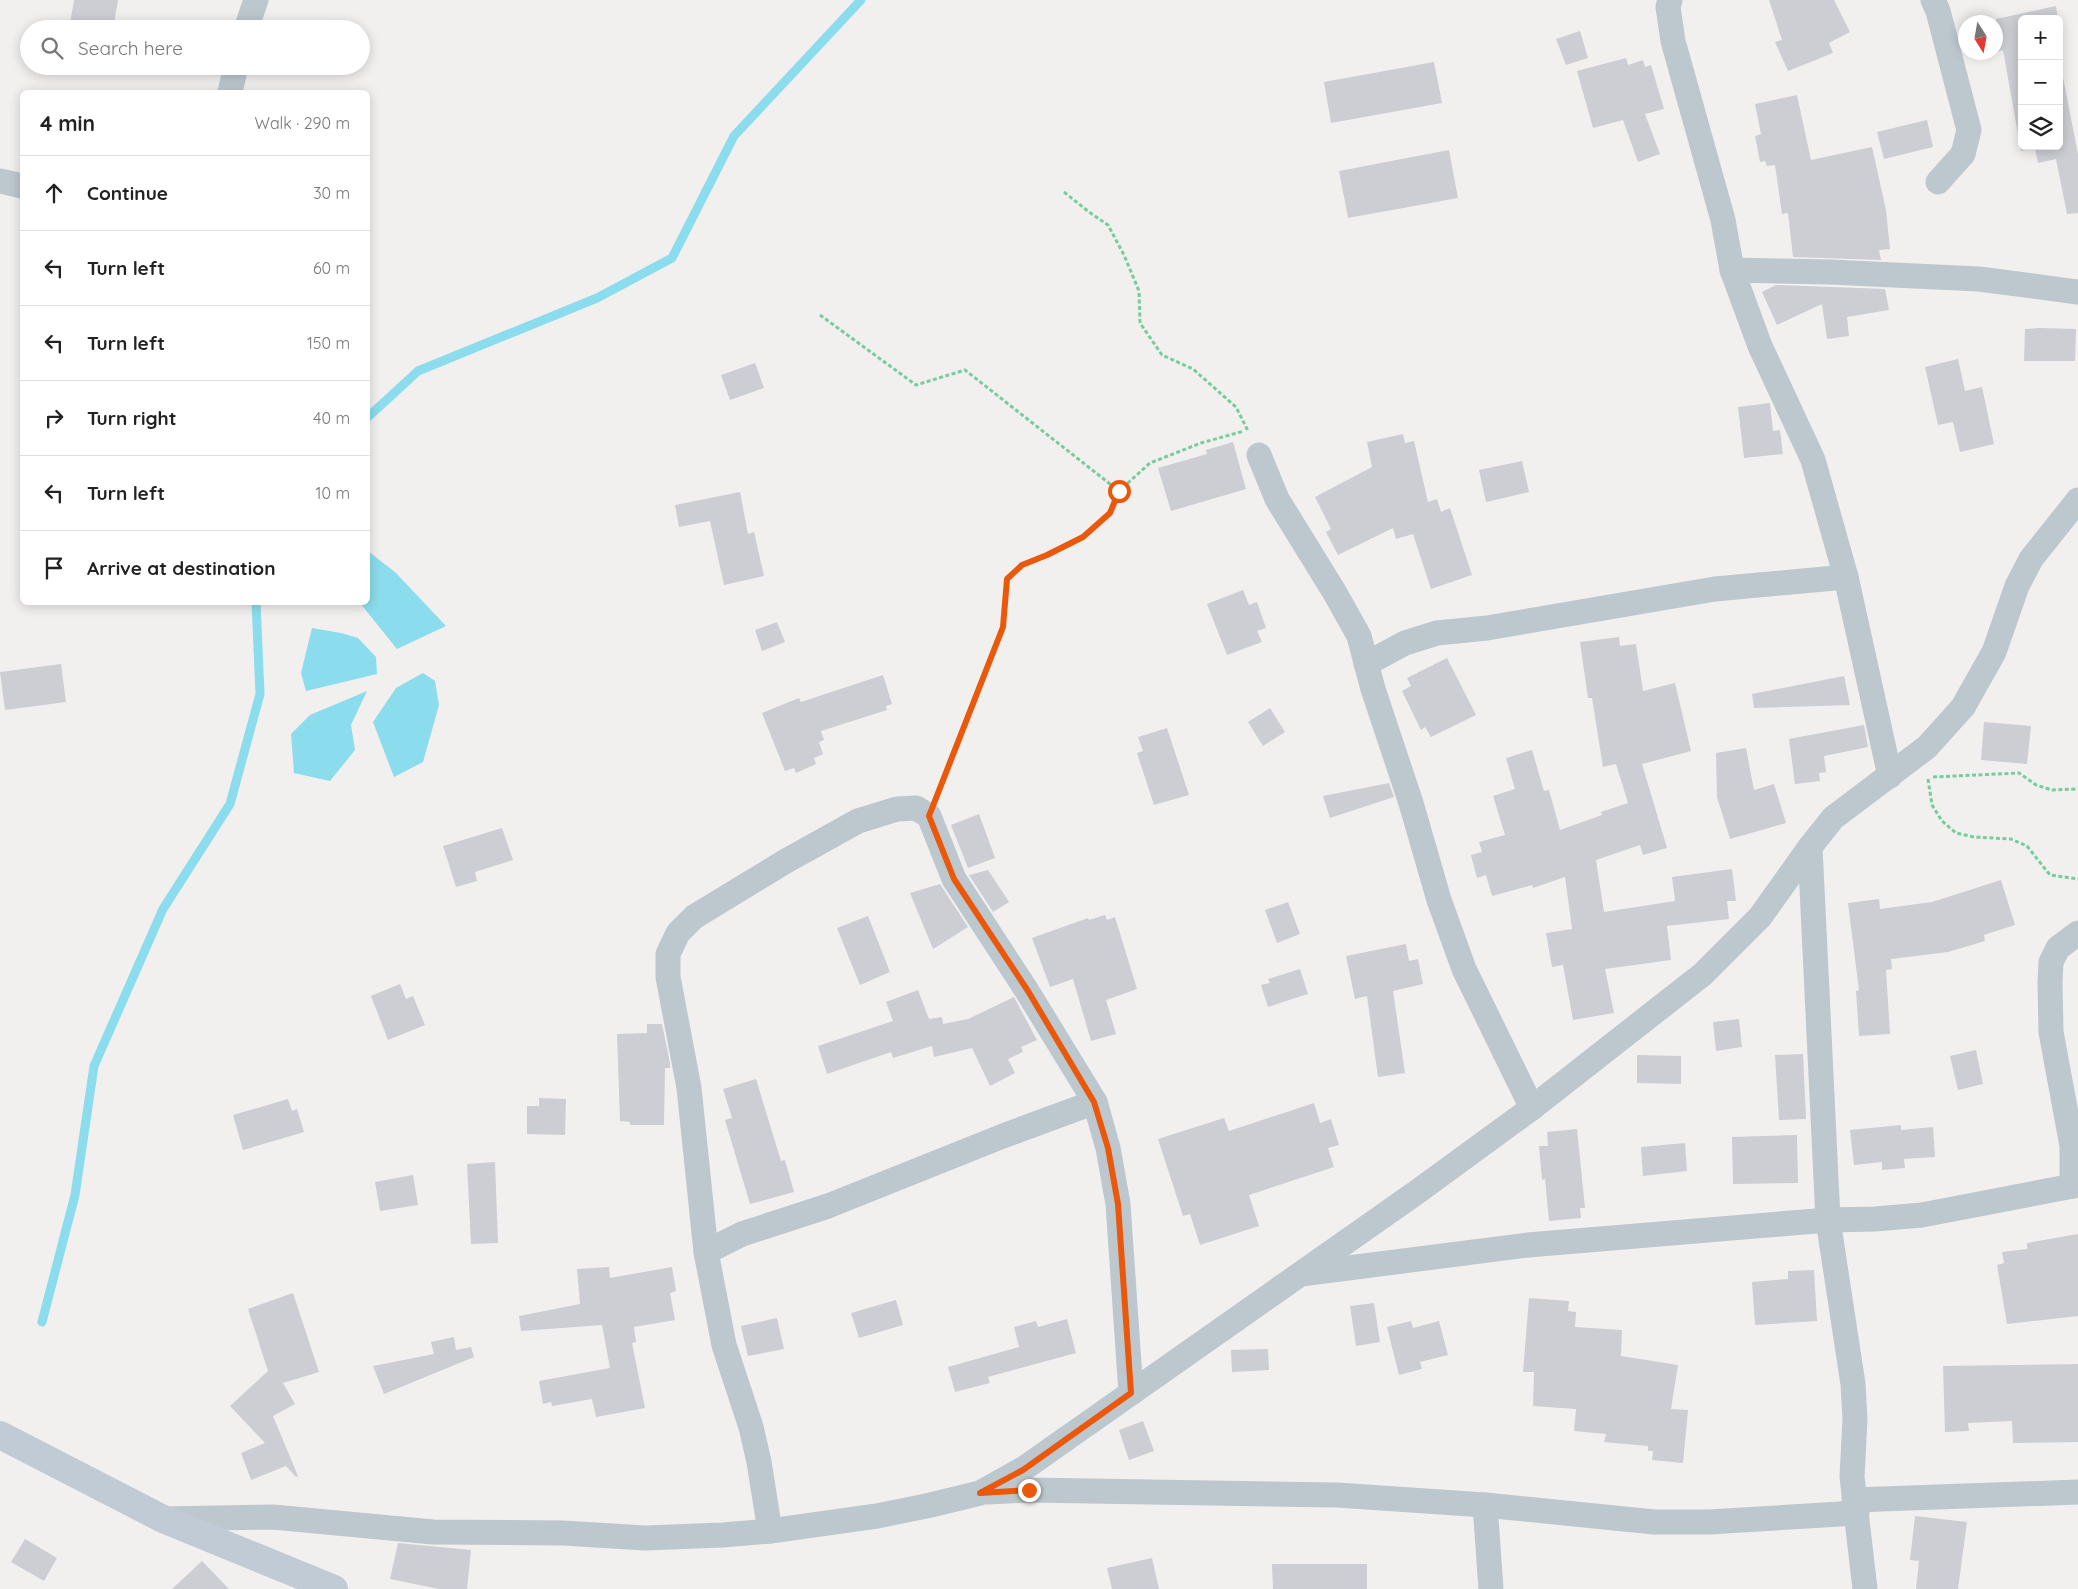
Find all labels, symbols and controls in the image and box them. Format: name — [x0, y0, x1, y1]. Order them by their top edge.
north arrow — [1958, 15, 2003, 60]
map controls — [2018, 15, 2063, 150]
button: + — [2018, 15, 2063, 60]
search box — [20, 20, 370, 75]
icon: search — [38, 34, 66, 62]
text: Search here — [78, 36, 183, 60]
button: − — [2018, 60, 2063, 105]
button: layers — [2018, 105, 2063, 150]
text: 4 min — [40, 110, 95, 136]
text: Walk · 290 m — [255, 113, 350, 133]
icon: ahead — [40, 179, 68, 207]
text: Continue — [87, 181, 168, 205]
text: 30 m — [313, 183, 350, 203]
icon: left — [40, 254, 68, 282]
text: Turn left — [87, 256, 165, 280]
text: 60 m — [313, 258, 350, 278]
icon: left — [40, 329, 68, 357]
text: Turn left — [87, 331, 165, 355]
text: 150 m — [307, 333, 350, 353]
icon: right — [40, 404, 68, 432]
text: Turn right — [87, 406, 176, 430]
text: 40 m — [313, 408, 350, 428]
icon: left — [40, 479, 68, 507]
route start — [1108, 480, 1131, 503]
text: Turn left — [87, 481, 165, 505]
text: 10 m — [316, 483, 350, 503]
icon: arrive — [40, 554, 68, 582]
text: Arrive at destination — [87, 556, 276, 580]
route end — [1018, 1479, 1041, 1502]

